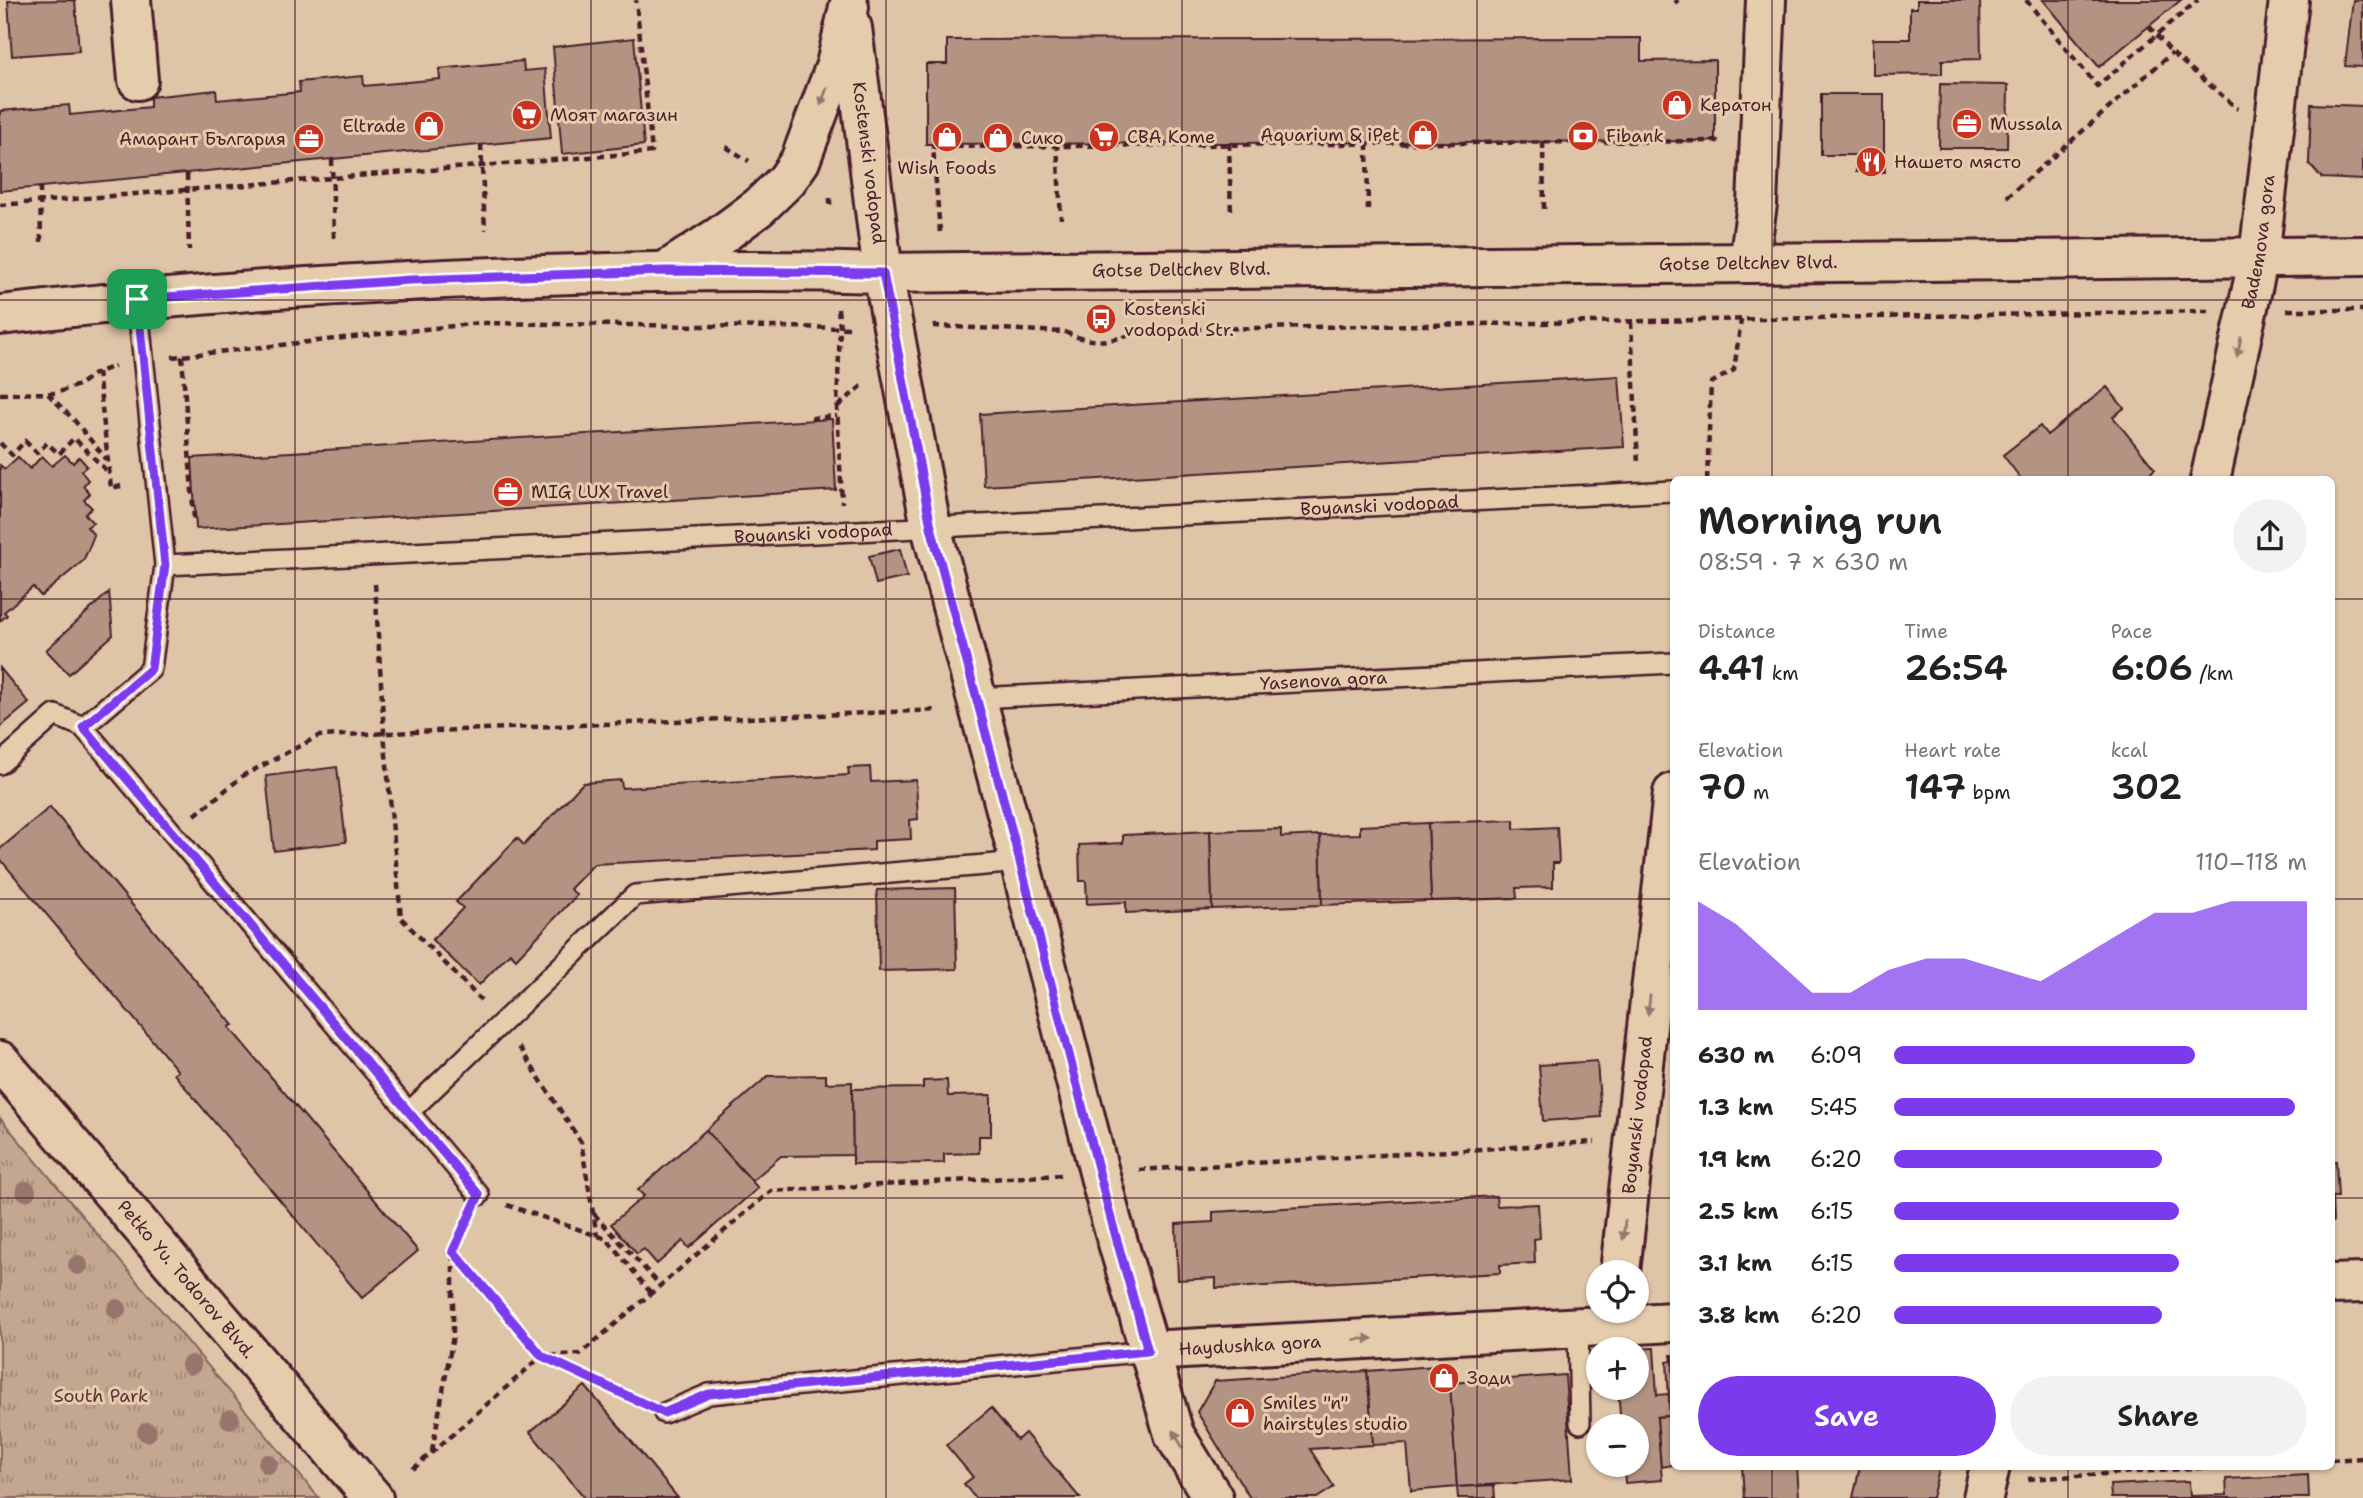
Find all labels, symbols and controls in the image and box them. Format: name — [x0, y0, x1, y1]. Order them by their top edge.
street label: Kostenski vodopad — [847, 80, 891, 246]
one-way arrow — [818, 86, 829, 107]
shop icon: Кератон — [1660, 88, 1694, 122]
place label: Кератон — [1700, 93, 1772, 117]
supermarket icon: Моят магазин — [510, 98, 544, 132]
place label: Моят магазин — [550, 103, 678, 127]
office icon: Mussala — [1950, 107, 1984, 141]
shop icon: Eltrade — [412, 109, 446, 143]
place label: Mussala — [1990, 112, 2062, 136]
place label: Eltrade — [342, 114, 406, 138]
shop icon: Aquarium & iPet — [1406, 118, 1440, 152]
bank icon: Fibank — [1566, 119, 1600, 153]
shop icon: Wish Foods — [930, 120, 964, 154]
supermarket icon: CBA Kome — [1087, 120, 1121, 154]
shop icon: Сико — [981, 121, 1015, 155]
office icon: Амарант България — [292, 122, 326, 156]
place label: Aquarium & iPet — [1260, 123, 1400, 147]
place label: Fibank — [1606, 124, 1664, 148]
place label: CBA Kome — [1127, 125, 1215, 149]
place label: Сико — [1021, 126, 1063, 150]
place label: Амарант България — [119, 127, 286, 151]
restaurant icon: Нашето място — [1854, 145, 1888, 179]
place label: Нашето място — [1894, 150, 2021, 174]
place label: Wish Foods — [897, 156, 997, 180]
street label: Bademova gora — [2236, 174, 2280, 311]
street label: Gotse Deltchev Blvd. — [1659, 250, 1838, 276]
street label: Gotse Deltchev Blvd. — [1092, 257, 1271, 283]
pin — [107, 269, 167, 329]
icon: arrive — [118, 280, 156, 318]
place label: Kostenski vodopad Str. — [1124, 297, 1234, 342]
bus stop icon: Kostenski vodopad Str. — [1084, 302, 1118, 336]
one-way arrow — [2233, 336, 2244, 358]
office icon: MIG LUX Travel — [491, 475, 525, 509]
place label: MIG LUX Travel — [531, 480, 669, 504]
street label: Boyanski vodopad — [1300, 490, 1459, 521]
text: Morning run — [1698, 495, 1942, 546]
button: share — [2233, 499, 2307, 573]
street label: Boyanski vodopad — [733, 517, 893, 549]
text: 08:59 · 7 × 630 m — [1698, 547, 1908, 577]
text: Distance — [1698, 619, 1776, 644]
text: Time — [1904, 619, 1948, 644]
text: Pace — [2111, 619, 2152, 644]
text: 4.41 — [1698, 644, 1765, 691]
text: 26:54 — [1904, 644, 2008, 691]
text: 6:06 — [2111, 644, 2193, 691]
text: km — [1765, 661, 1799, 686]
text: /km — [2193, 661, 2233, 686]
street label: Yasenova gora — [1259, 665, 1388, 696]
text: Elevation — [1698, 738, 1783, 763]
text: Heart rate — [1904, 738, 2001, 763]
text: kcal — [2111, 738, 2148, 763]
text: 70 — [1698, 763, 1747, 810]
text: 147 — [1904, 763, 1966, 810]
text: 302 — [2111, 763, 2182, 810]
text: m — [1747, 780, 1769, 805]
text: bpm — [1966, 780, 2011, 805]
text: Elevation — [1698, 847, 1801, 877]
text: 110–118 m — [2195, 847, 2307, 877]
one-way arrow — [1644, 994, 1655, 1016]
street label: Boyanski vodopad — [1617, 1035, 1658, 1195]
text: 630 m — [1698, 1040, 1774, 1070]
text: 6:09 — [1810, 1040, 1862, 1070]
text: 1.3 km — [1698, 1092, 1773, 1122]
text: 5:45 — [1810, 1092, 1858, 1122]
text: 1.9 km — [1698, 1144, 1771, 1174]
text: 6:20 — [1810, 1144, 1862, 1174]
street label: Petko Yu. Todorov Blvd. — [112, 1195, 261, 1364]
text: 2.5 km — [1698, 1196, 1779, 1226]
text: 6:15 — [1810, 1196, 1853, 1226]
one-way arrow — [1619, 1220, 1630, 1242]
text: 3.1 km — [1698, 1248, 1772, 1278]
text: 6:15 — [1810, 1248, 1853, 1278]
map controls — [1586, 1260, 1649, 1477]
button: locate — [1586, 1260, 1649, 1323]
text: 3.8 km — [1698, 1300, 1779, 1330]
text: 6:20 — [1810, 1300, 1862, 1330]
street label: Haydushka gora — [1178, 1329, 1322, 1361]
one-way arrow — [1352, 1334, 1374, 1345]
button: + — [1586, 1337, 1649, 1400]
shop icon: Зоди — [1427, 1361, 1461, 1395]
place label: Зоди — [1467, 1366, 1511, 1390]
button: Save — [1698, 1376, 1996, 1456]
button: Share — [2010, 1376, 2307, 1456]
park label: South Park — [54, 1384, 148, 1408]
place label: Smiles "n" hairstyles studio — [1263, 1391, 1408, 1436]
shop icon: Smiles "n" hairstyles studio — [1223, 1396, 1257, 1430]
button: − — [1586, 1414, 1649, 1477]
one-way arrow — [1172, 1430, 1184, 1449]

